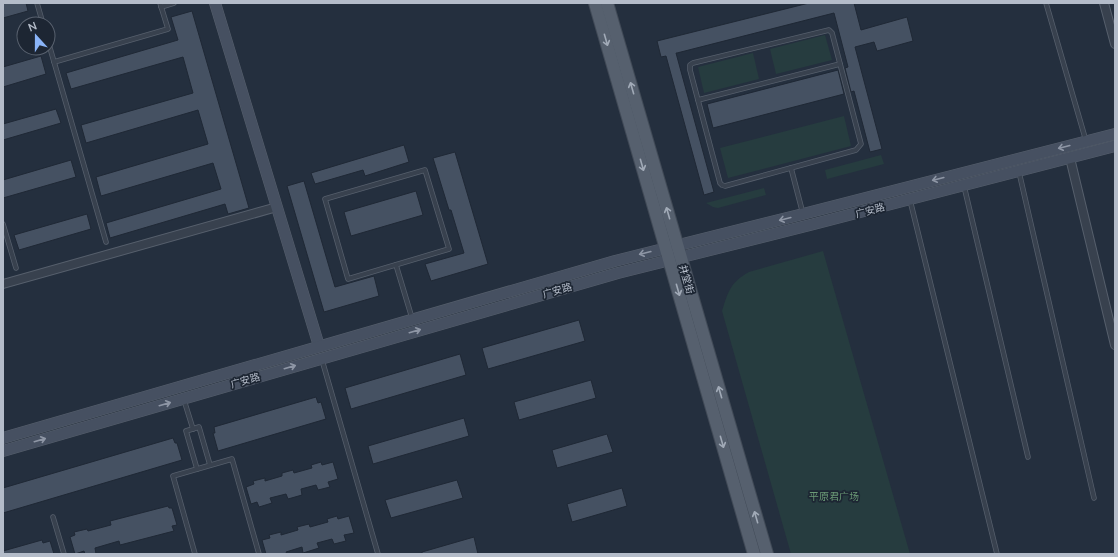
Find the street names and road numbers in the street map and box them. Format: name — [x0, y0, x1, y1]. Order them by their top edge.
street label: 广安路 — [854, 200, 887, 222]
street label: 井堂街 — [675, 263, 697, 296]
street label: 广安路 — [541, 280, 574, 302]
street label: 广安路 — [229, 370, 262, 392]

